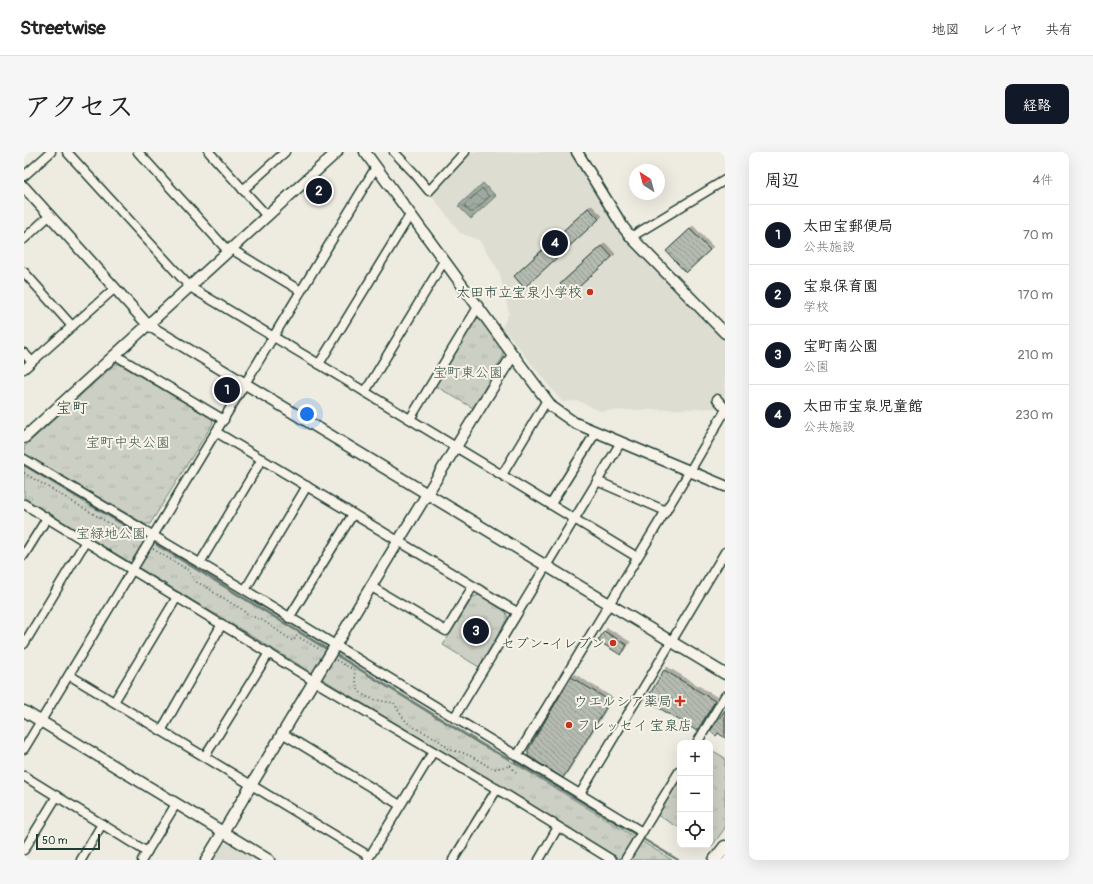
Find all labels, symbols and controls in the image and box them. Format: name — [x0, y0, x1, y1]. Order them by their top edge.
text: Streetwise — [20, 16, 106, 40]
text: 地図 — [932, 21, 960, 38]
text: レイヤ — [982, 21, 1023, 38]
text: 共有 — [1045, 21, 1073, 38]
button: 経路 — [1005, 84, 1069, 124]
text: アクセス — [24, 90, 134, 125]
north arrow — [629, 164, 665, 200]
text: 周辺 — [765, 170, 799, 191]
text: 4件 — [1032, 172, 1053, 188]
pin: 2 — [306, 176, 332, 206]
text: 太田宝郵便局 — [803, 217, 893, 236]
text: 1 — [775, 227, 781, 243]
text: 70 m — [1023, 227, 1053, 243]
pin: 4 — [542, 228, 568, 258]
text: 公共施設 — [803, 239, 855, 255]
text: 宝泉保育園 — [803, 277, 878, 296]
place label: 太田市立宝泉小学校 — [456, 284, 582, 301]
marker: 太田市立宝泉小学校 — [585, 287, 595, 297]
text: 2 — [774, 287, 782, 303]
text: 170 m — [1018, 287, 1053, 303]
text: 学校 — [803, 299, 829, 315]
text: 宝町南公園 — [803, 337, 878, 356]
text: 3 — [774, 347, 782, 363]
text: 210 m — [1017, 347, 1053, 363]
text: 公園 — [803, 359, 829, 375]
park label: 宝町東公園 — [433, 364, 503, 381]
pin: 1 — [214, 375, 240, 405]
text: 太田市宝泉児童館 — [803, 397, 923, 416]
district label: 宝町 — [56, 398, 88, 418]
your location — [297, 404, 317, 424]
text: 4 — [774, 407, 782, 423]
text: 230 m — [1016, 407, 1053, 423]
text: 公共施設 — [803, 419, 855, 435]
park label: 宝町中央公園 — [86, 434, 170, 451]
park label: 宝緑地公園 — [76, 525, 146, 542]
pin: 3 — [463, 616, 489, 646]
place label: セブン-イレブン — [501, 635, 605, 652]
marker: セブン-イレブン — [608, 638, 618, 648]
place label: ウエルシア薬局 — [574, 693, 672, 710]
marker: ウエルシア薬局 — [675, 696, 685, 706]
place label: フレッセイ 宝泉店 — [577, 717, 692, 734]
marker: フレッセイ 宝泉店 — [564, 720, 574, 730]
map controls — [677, 740, 713, 848]
button: + — [677, 740, 713, 776]
button: − — [677, 776, 713, 812]
button: locate — [677, 812, 713, 848]
scale bar — [36, 832, 100, 851]
text: 50 m — [42, 834, 68, 847]

